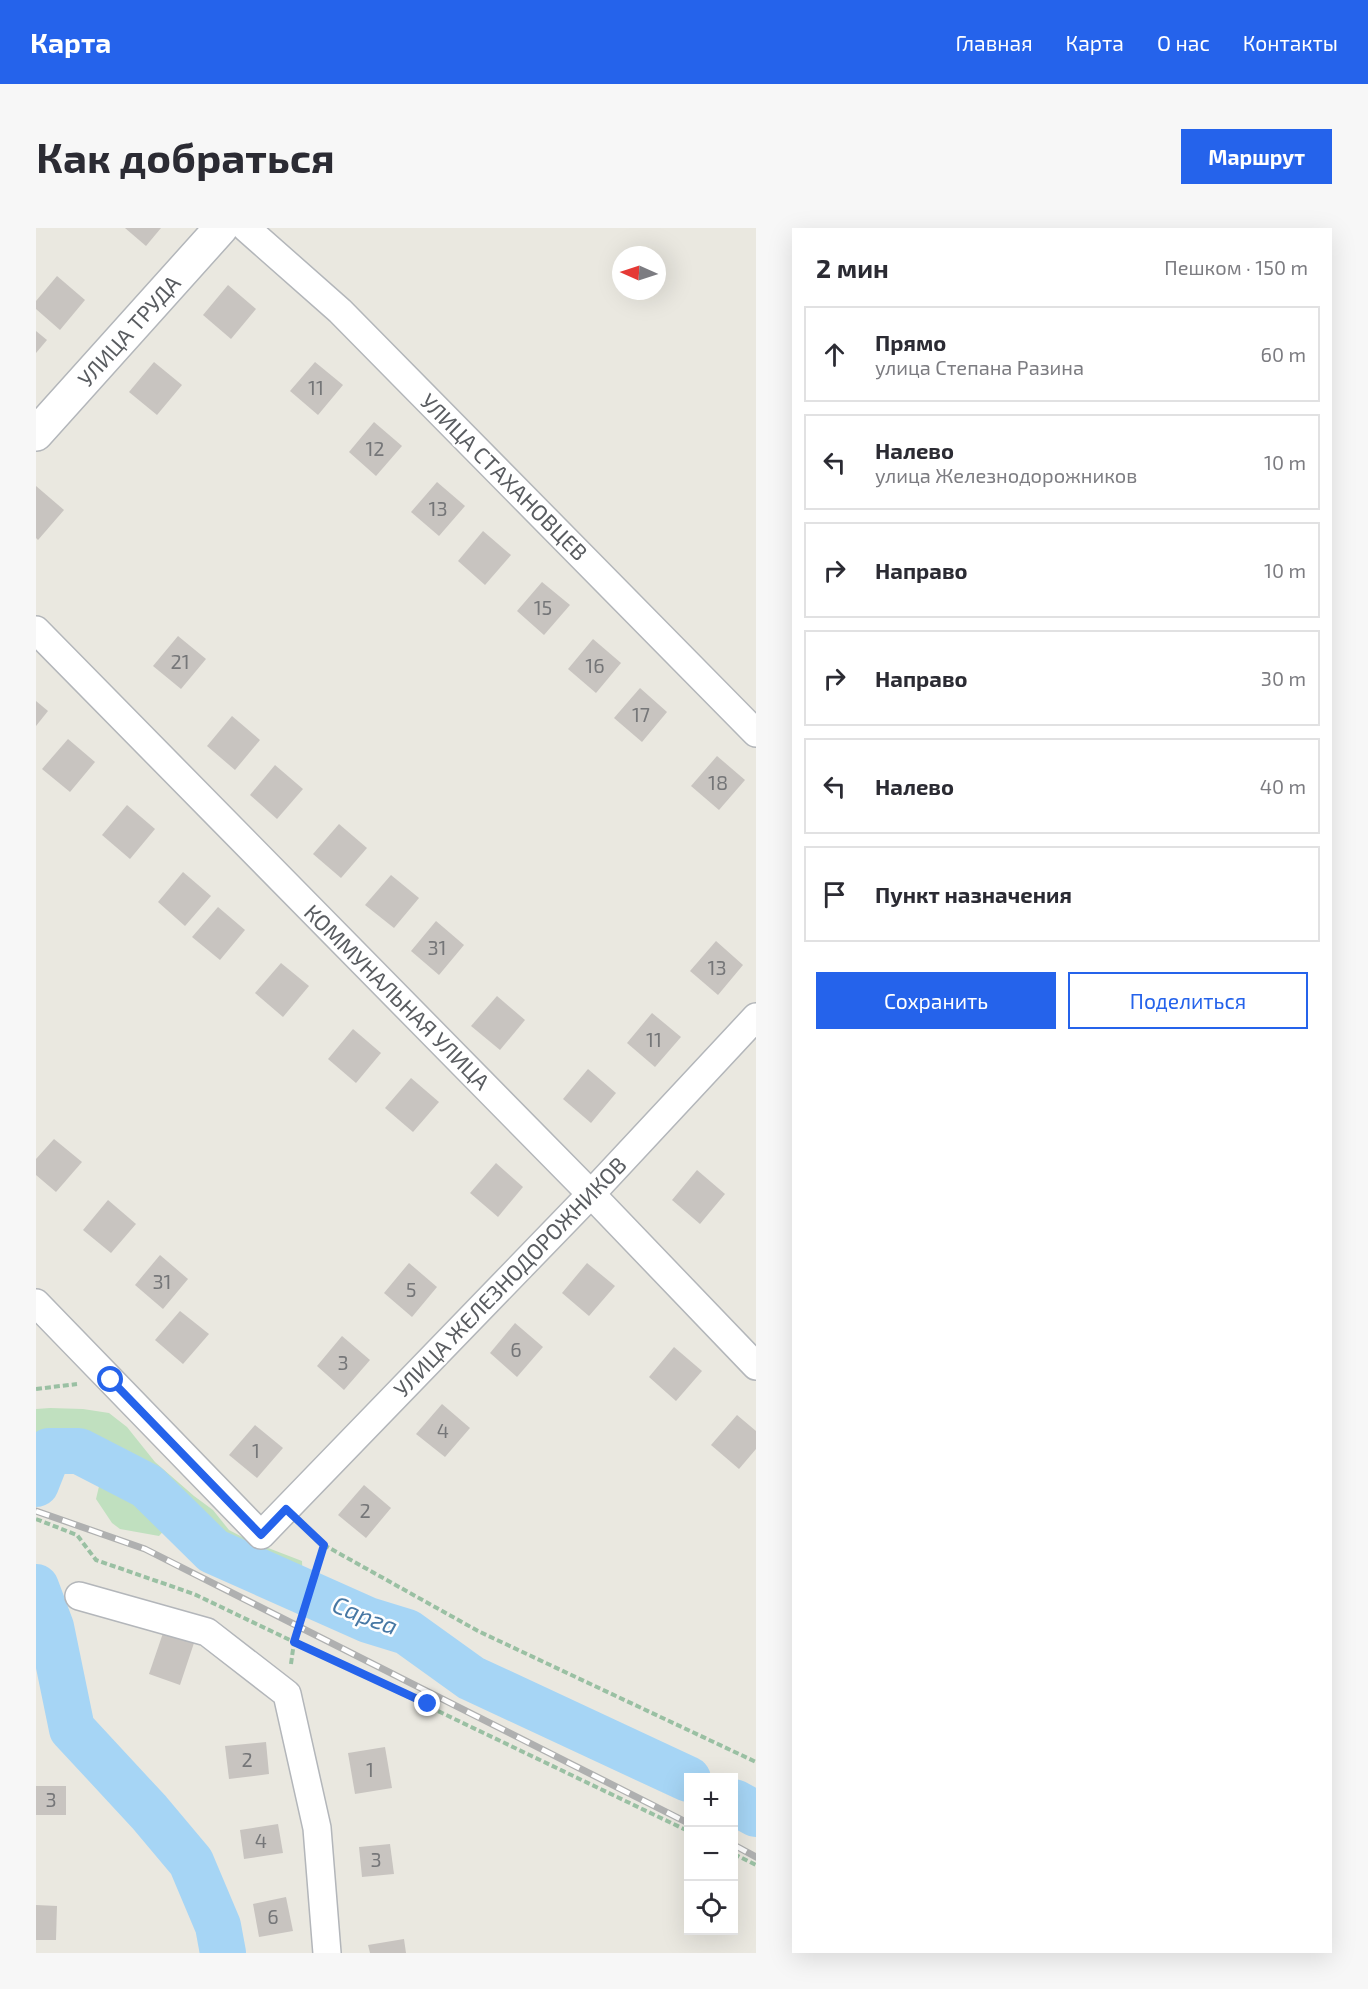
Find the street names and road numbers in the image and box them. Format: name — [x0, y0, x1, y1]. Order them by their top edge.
street label: УЛИЦА ТРУДА — [72, 269, 185, 391]
street label: УЛИЦА СТАХАНОВЦЕВ — [416, 388, 593, 565]
street label: КОММУНАЛЬНАЯ УЛИЦА — [300, 898, 496, 1094]
street label: УЛИЦА ЖЕЛЕЗНОДОРОЖНИКОВ — [388, 1151, 631, 1402]

